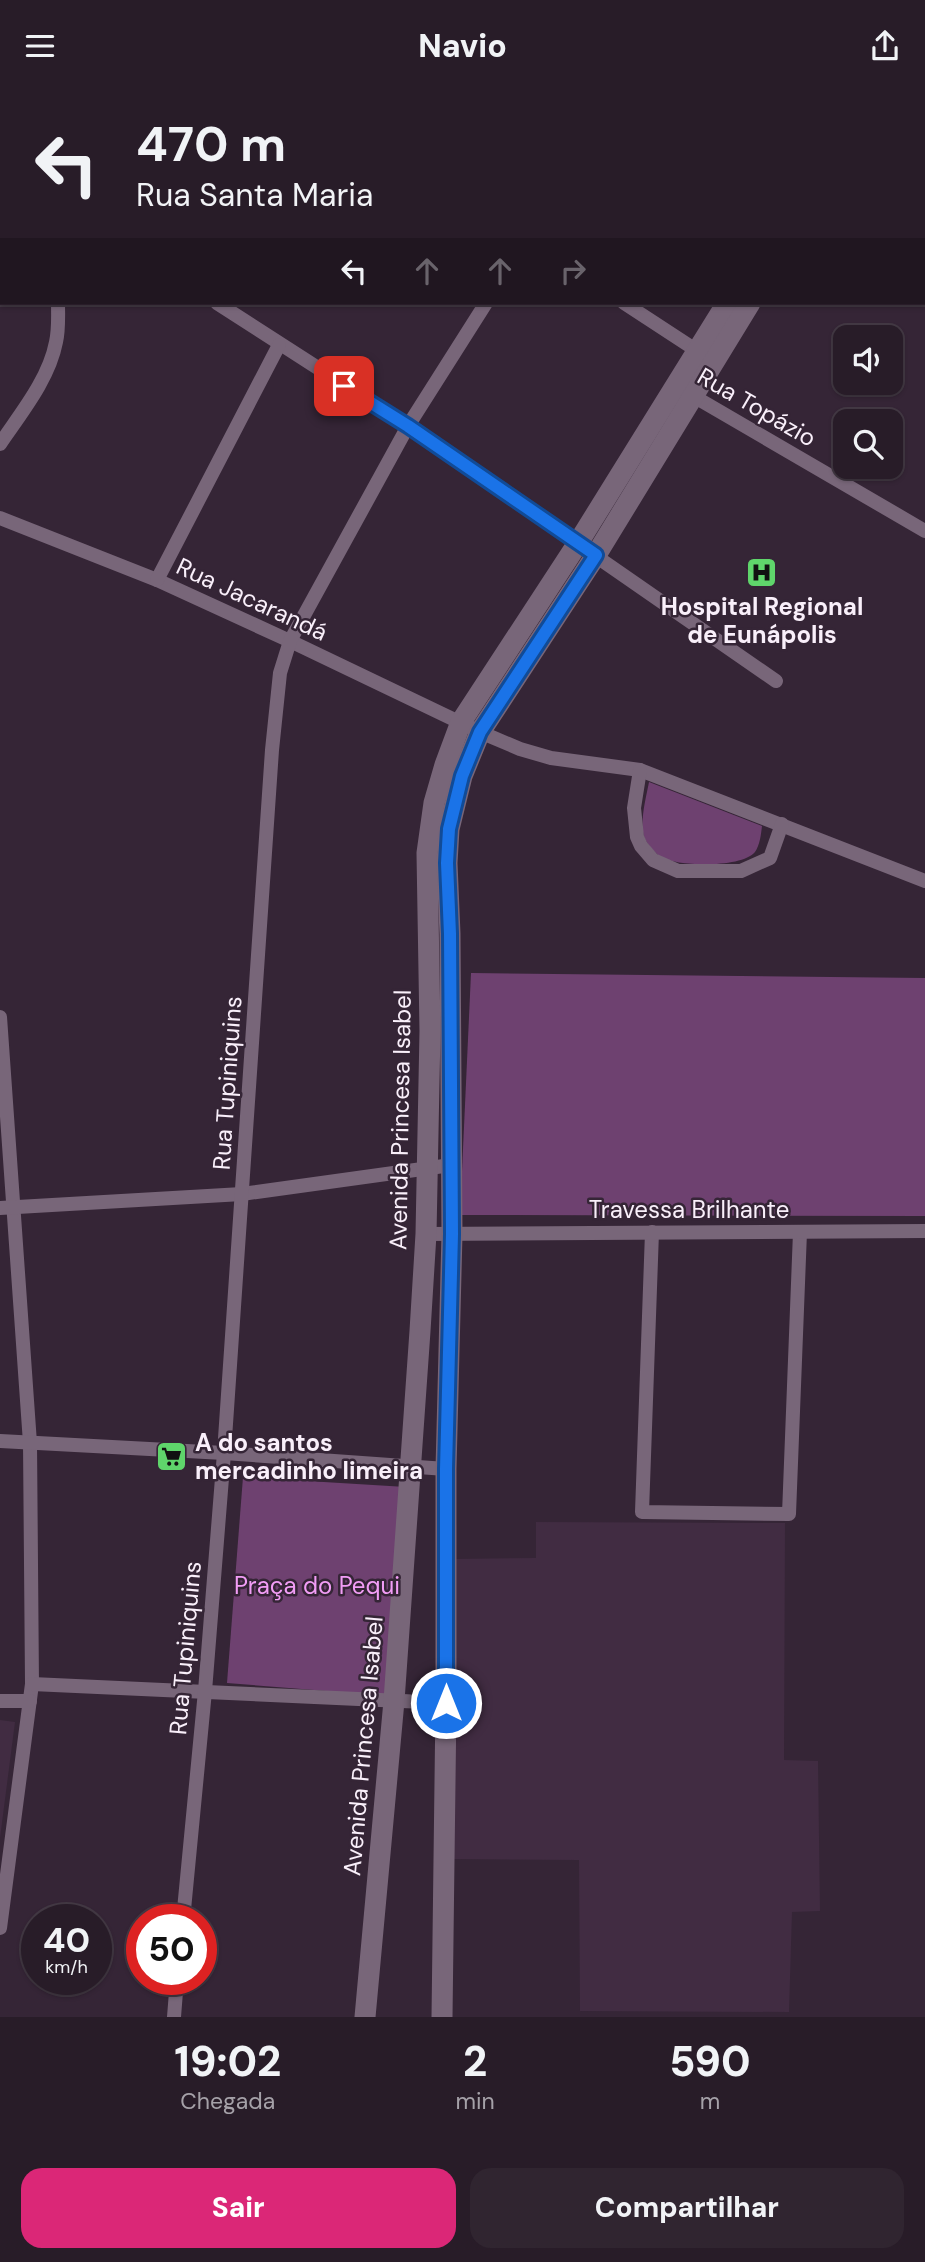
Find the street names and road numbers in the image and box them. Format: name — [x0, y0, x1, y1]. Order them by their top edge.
street label: Rua Topázio — [692, 361, 822, 453]
street label: Rua Jacarandá — [172, 550, 332, 648]
street label: Avenida Princesa Isabel — [382, 990, 418, 1250]
street label: Rua Tupiniquins — [205, 995, 249, 1171]
street label: Travessa Brilhante — [589, 1194, 789, 1225]
street label: Rua Tupiniquins — [162, 1560, 208, 1736]
street label: Avenida Princesa Isabel — [336, 1615, 390, 1877]

